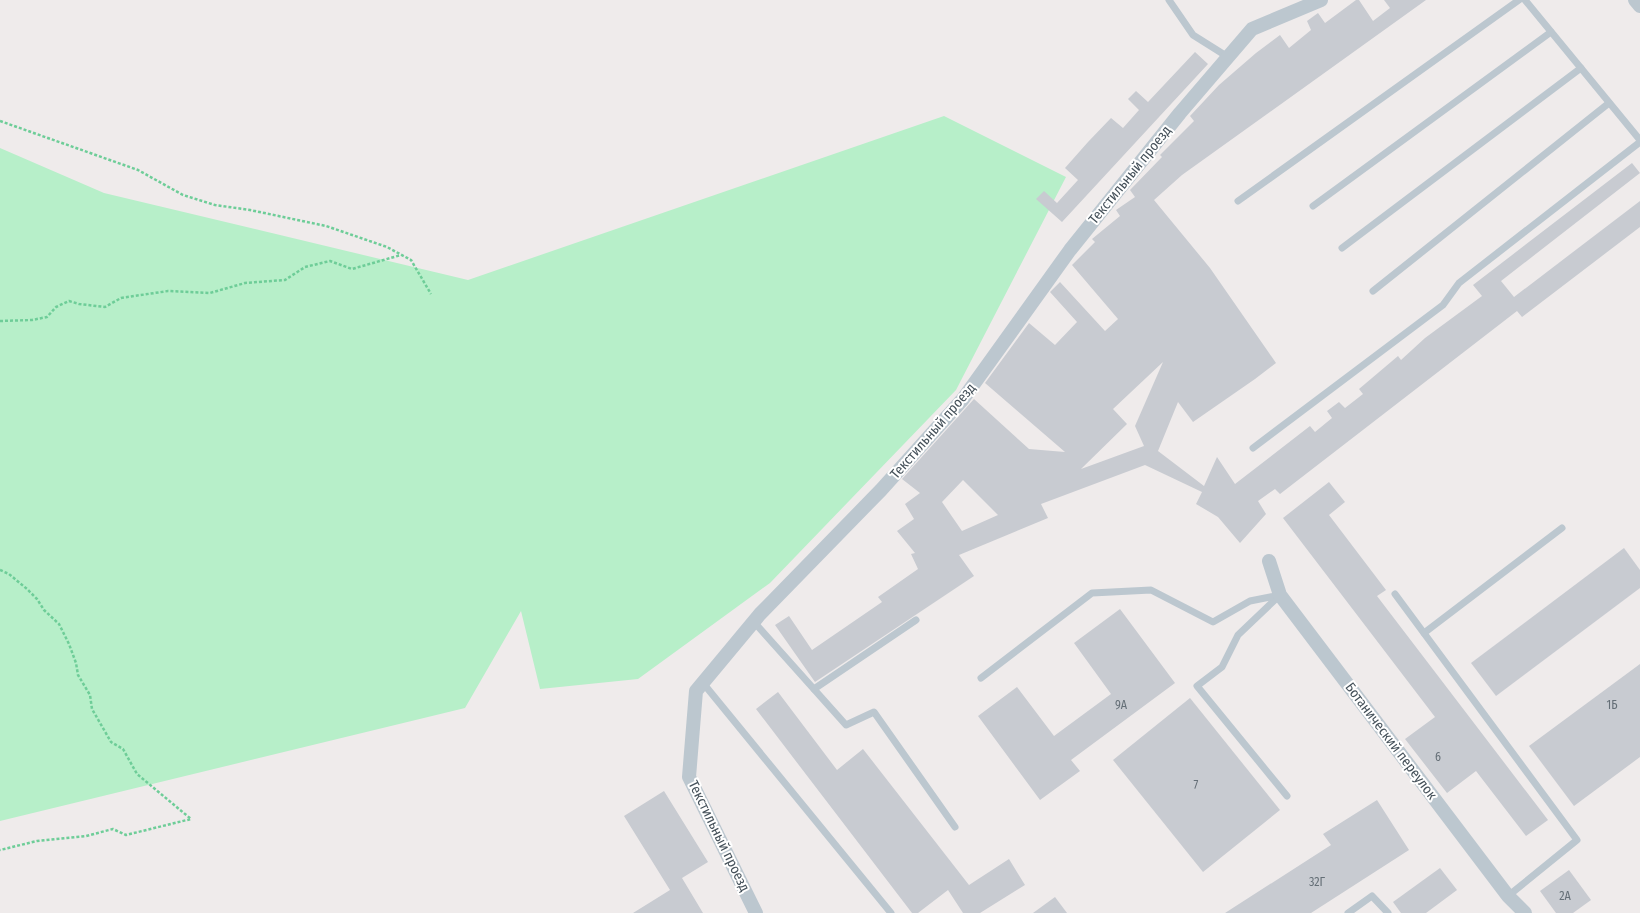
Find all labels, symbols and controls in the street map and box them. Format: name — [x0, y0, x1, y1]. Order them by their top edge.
street label: Текстильный проезд — [1085, 122, 1175, 228]
street label: Текстильный проезд — [887, 380, 979, 482]
street label: Ботанический переулок — [1341, 679, 1441, 803]
house number: 9А — [1115, 698, 1128, 712]
house number: 1Б — [1607, 698, 1617, 712]
house number: 6 — [1435, 750, 1441, 764]
street label: Текстильный проезд — [685, 778, 753, 894]
house number: 7 — [1194, 778, 1199, 792]
house number: 32Г — [1309, 875, 1326, 889]
house number: 2А — [1559, 889, 1571, 903]

